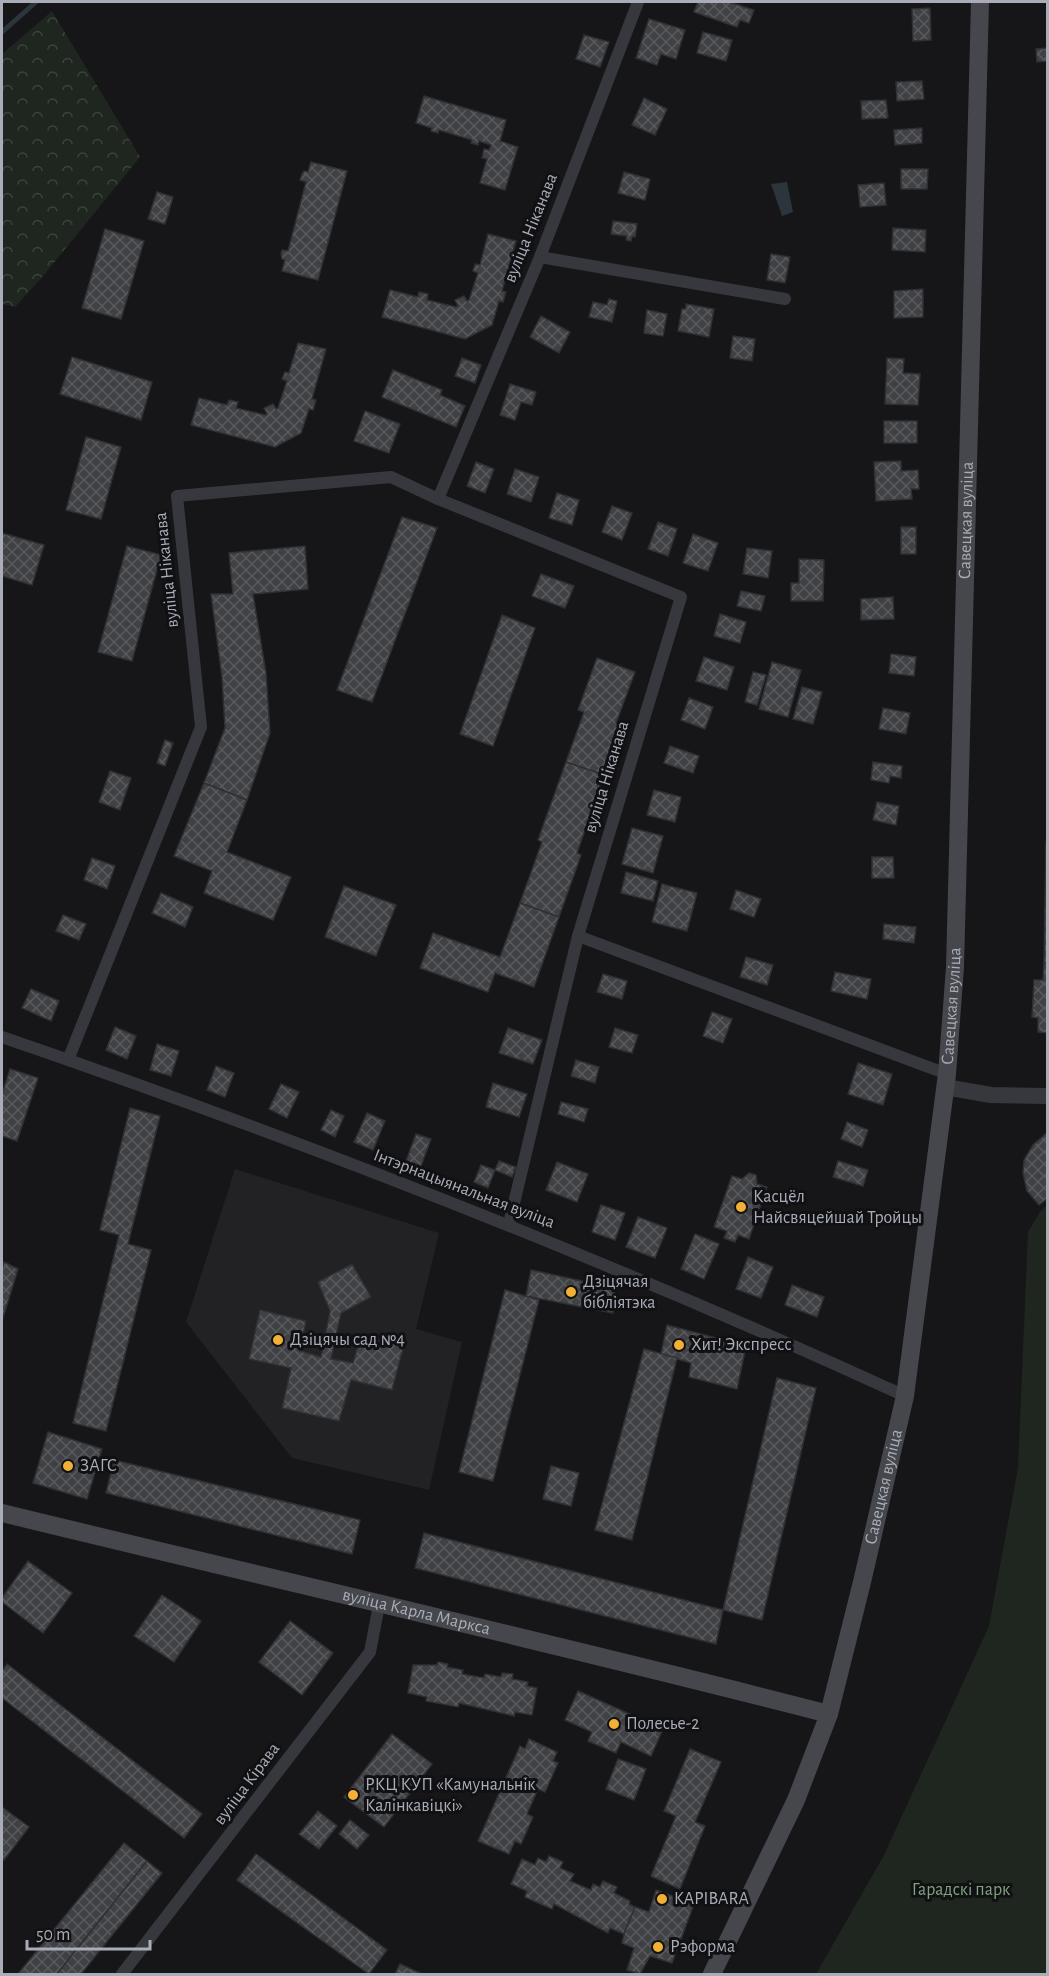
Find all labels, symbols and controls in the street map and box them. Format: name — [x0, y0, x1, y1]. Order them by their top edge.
street label: вуліца Ніканава — [501, 171, 561, 285]
street label: Савецкая вуліца — [956, 461, 977, 580]
street label: вуліца Ніканава — [152, 511, 182, 629]
street label: вуліца Ніканава — [581, 719, 633, 835]
street label: Савецкая вуліца — [939, 947, 965, 1066]
street label: Інтэрнацыянальная вуліца — [371, 1146, 557, 1232]
place label: Касцёл Найсвяцейшай Тройцы — [753, 1188, 922, 1227]
marker: Касцёл Найсвяцейшай Тройцы — [734, 1200, 748, 1214]
place label: Дзіцячая бібліятэка — [583, 1273, 656, 1312]
marker: Дзіцячая бібліятэка — [564, 1285, 578, 1299]
place label: Дзіцячы сад №4 — [290, 1331, 405, 1349]
marker: Дзіцячы сад №4 — [271, 1333, 285, 1347]
place label: Хит! Экспресс — [691, 1336, 792, 1354]
marker: Хит! Экспресс — [672, 1338, 686, 1352]
street label: Савецкая вуліца — [862, 1428, 906, 1546]
place label: ЗАГС — [80, 1457, 117, 1475]
marker: ЗАГС — [61, 1459, 75, 1473]
street label: вуліца Карла Маркса — [341, 1586, 492, 1639]
place label: Полесье-2 — [626, 1715, 700, 1733]
marker: Полесье-2 — [607, 1717, 621, 1731]
street label: вуліца Кірава — [211, 1740, 283, 1828]
place label: РКЦ КУП «Камунальнік Калінкавіцкі» — [365, 1776, 536, 1815]
marker: РКЦ КУП «Камунальнік Калінкавіцкі» — [346, 1788, 360, 1802]
park label: Гарадскі парк — [912, 1881, 1011, 1899]
place label: KAPIBARA — [674, 1890, 749, 1908]
marker: KAPIBARA — [655, 1892, 669, 1906]
scale bar — [27, 1913, 150, 1951]
text: 50 m — [36, 1926, 70, 1944]
place label: Рэформа — [670, 1938, 735, 1956]
marker: Рэформа — [651, 1940, 665, 1954]

